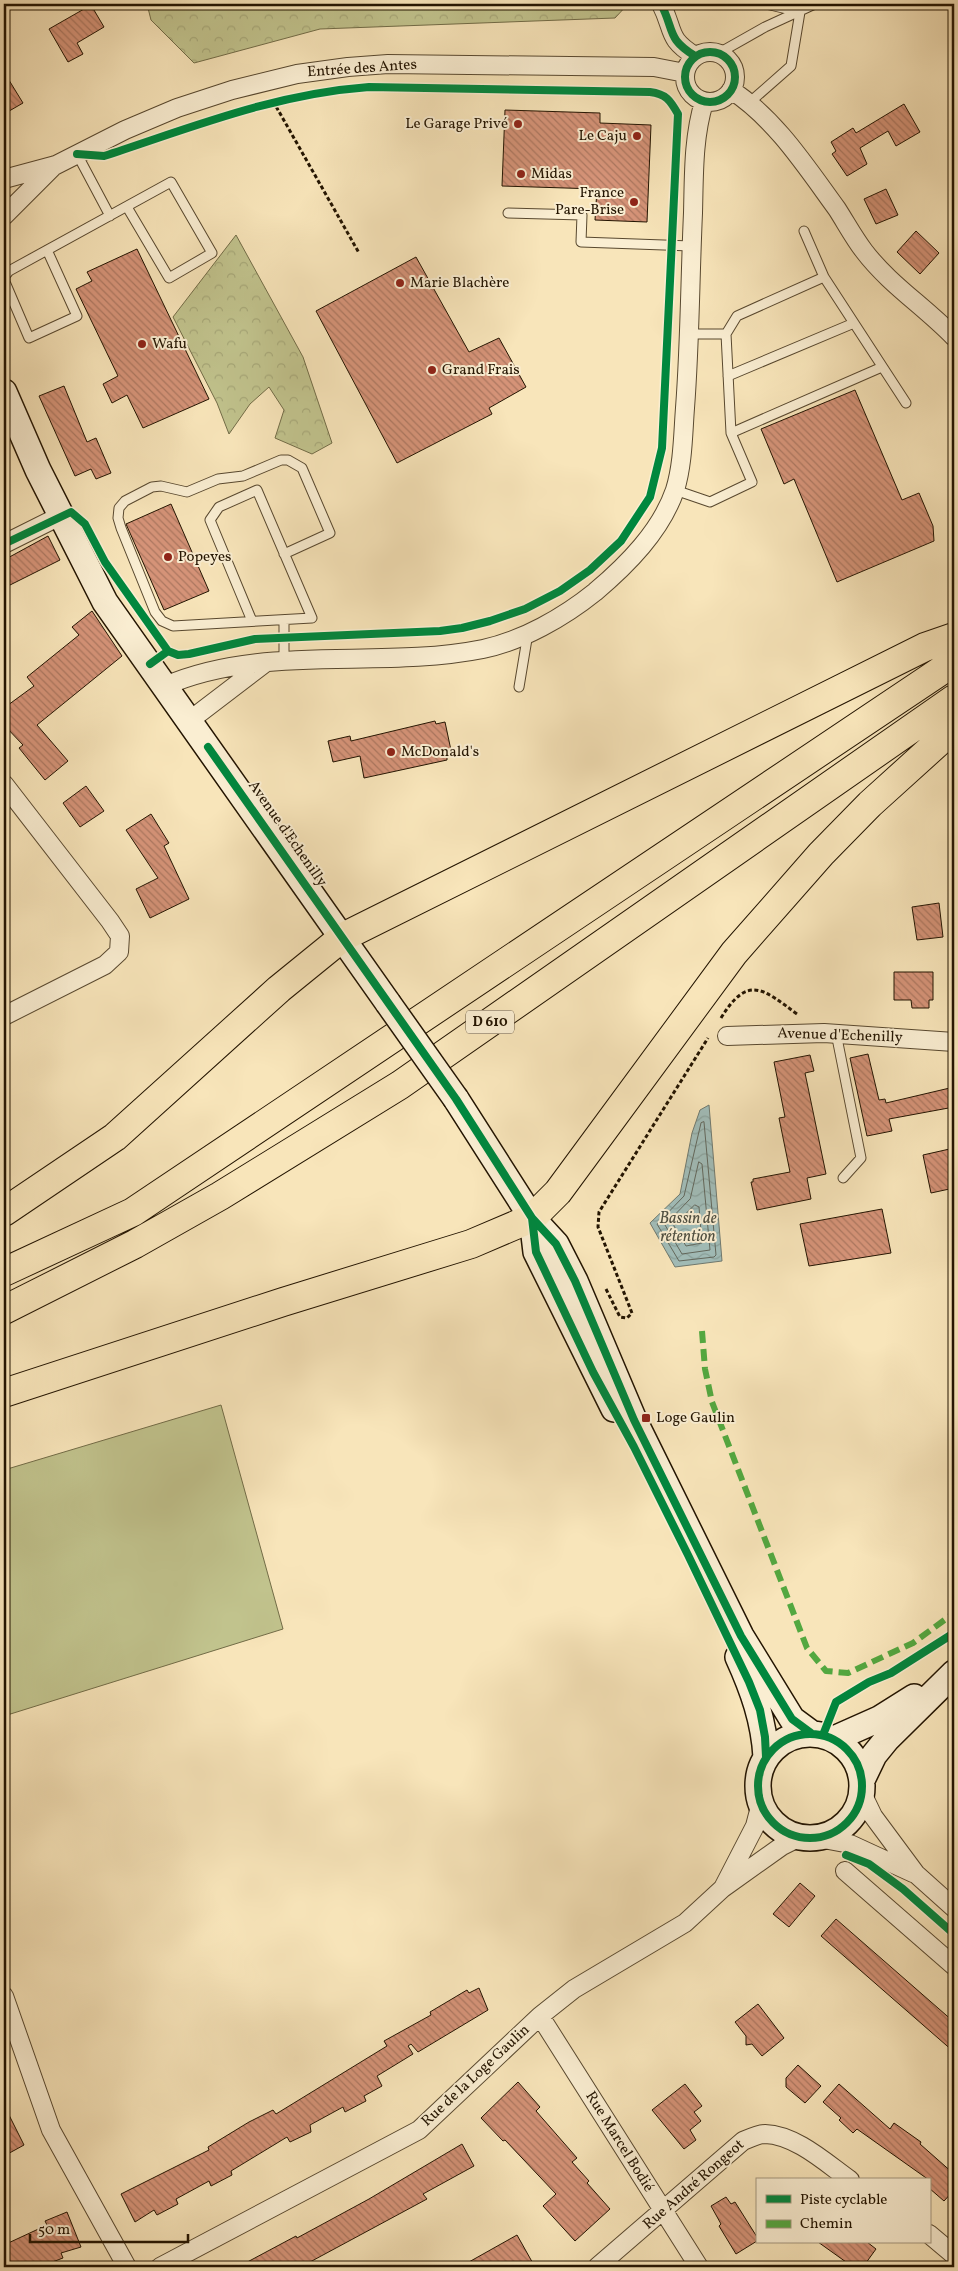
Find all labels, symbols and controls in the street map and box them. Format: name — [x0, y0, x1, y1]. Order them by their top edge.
street label: Entrée des Antes — [306, 55, 418, 83]
place label: Le Garage Privé — [405, 114, 508, 135]
marker: Le Garage Privé — [512, 118, 524, 130]
place label: Le Caju — [579, 126, 627, 147]
marker: Le Caju — [631, 130, 643, 142]
place label: Midas — [531, 164, 572, 185]
marker: Midas — [515, 168, 527, 180]
place label: France Pare-Brise — [555, 183, 624, 221]
marker: France Pare-Brise — [628, 196, 640, 208]
place label: Marie Blachère — [410, 273, 509, 294]
marker: Marie Blachère — [394, 277, 406, 289]
place label: Wafu — [152, 334, 187, 355]
marker: Wafu — [136, 338, 148, 350]
place label: Grand Frais — [442, 360, 520, 381]
marker: Grand Frais — [426, 364, 438, 376]
place label: Popeyes — [178, 547, 231, 568]
marker: Popeyes — [162, 551, 174, 563]
place label: McDonald's — [401, 742, 479, 763]
marker: McDonald's — [385, 746, 397, 758]
street label: Avenue d'Echenilly — [242, 777, 332, 891]
road number: D 610 — [466, 1010, 514, 1034]
street label: Avenue d'Echenilly — [777, 1023, 903, 1049]
water label: Bassin de rétention — [659, 1208, 717, 1248]
place label: Loge Gaulin — [656, 1408, 735, 1429]
marker: Loge Gaulin — [640, 1412, 652, 1424]
street label: Rue de la Loge Gaulin — [417, 2020, 535, 2132]
street label: Rue Marcel Bodié — [580, 2088, 658, 2196]
street label: Rue André Rongeot — [639, 2135, 749, 2235]
legend — [756, 2178, 930, 2244]
text: Piste cyclable — [800, 2190, 887, 2211]
scale bar — [30, 2211, 188, 2243]
text: Chemin — [800, 2214, 853, 2235]
text: 50 m — [38, 2220, 70, 2241]

